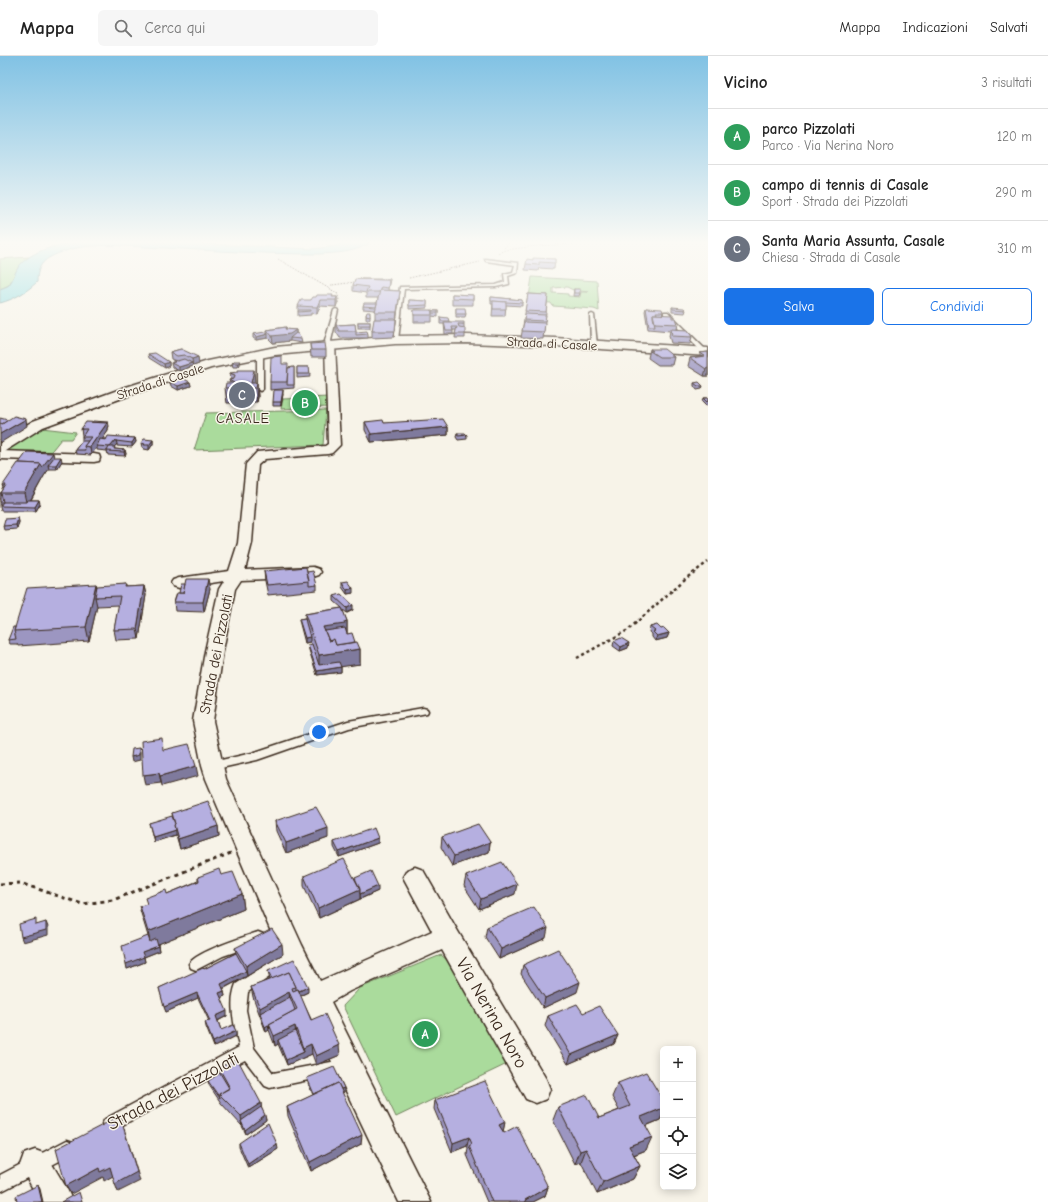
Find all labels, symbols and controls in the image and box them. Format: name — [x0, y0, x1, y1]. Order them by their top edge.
search box — [98, 10, 378, 46]
text: Mappa — [20, 17, 74, 39]
icon: search — [112, 17, 134, 39]
text: Cerca qui — [144, 19, 205, 37]
text: Mappa — [840, 19, 881, 36]
text: Indicazioni — [903, 19, 968, 36]
text: Salvati — [990, 19, 1028, 36]
text: Vicino — [724, 73, 767, 92]
text: 3 risultati — [981, 75, 1032, 90]
text: parco Pizzolati — [762, 120, 855, 138]
text: A — [733, 129, 741, 144]
text: 120 m — [997, 129, 1032, 144]
text: Parco · Via Nerina Noro — [762, 138, 894, 153]
text: campo di tennis di Casale — [762, 176, 928, 194]
text: B — [733, 185, 741, 200]
text: 290 m — [995, 185, 1032, 200]
text: Sport · Strada dei Pizzolati — [762, 194, 908, 209]
text: Santa Maria Assunta, Casale — [762, 232, 945, 250]
text: C — [733, 241, 741, 256]
text: 310 m — [997, 241, 1032, 256]
text: Chiesa · Strada di Casale — [762, 250, 900, 265]
button: Salva — [724, 288, 874, 325]
button: Condividi — [882, 288, 1032, 325]
street label: Strada di Casale — [506, 334, 598, 353]
street label: Strada di Casale — [115, 360, 206, 403]
pin: C — [229, 380, 255, 410]
pin: B — [292, 388, 318, 418]
district label: CASALE — [216, 410, 270, 427]
street label: Strada dei Pizzolati — [196, 593, 236, 715]
your location — [309, 722, 329, 742]
street label: Via Nerina Noro — [451, 954, 532, 1072]
pin: A — [412, 1019, 438, 1049]
map controls — [660, 1046, 696, 1190]
button: + — [660, 1046, 696, 1082]
street label: Strada dei Pizzolati — [104, 1048, 243, 1135]
button: − — [660, 1082, 696, 1118]
button: locate — [660, 1118, 696, 1154]
button: layers — [660, 1154, 696, 1190]

